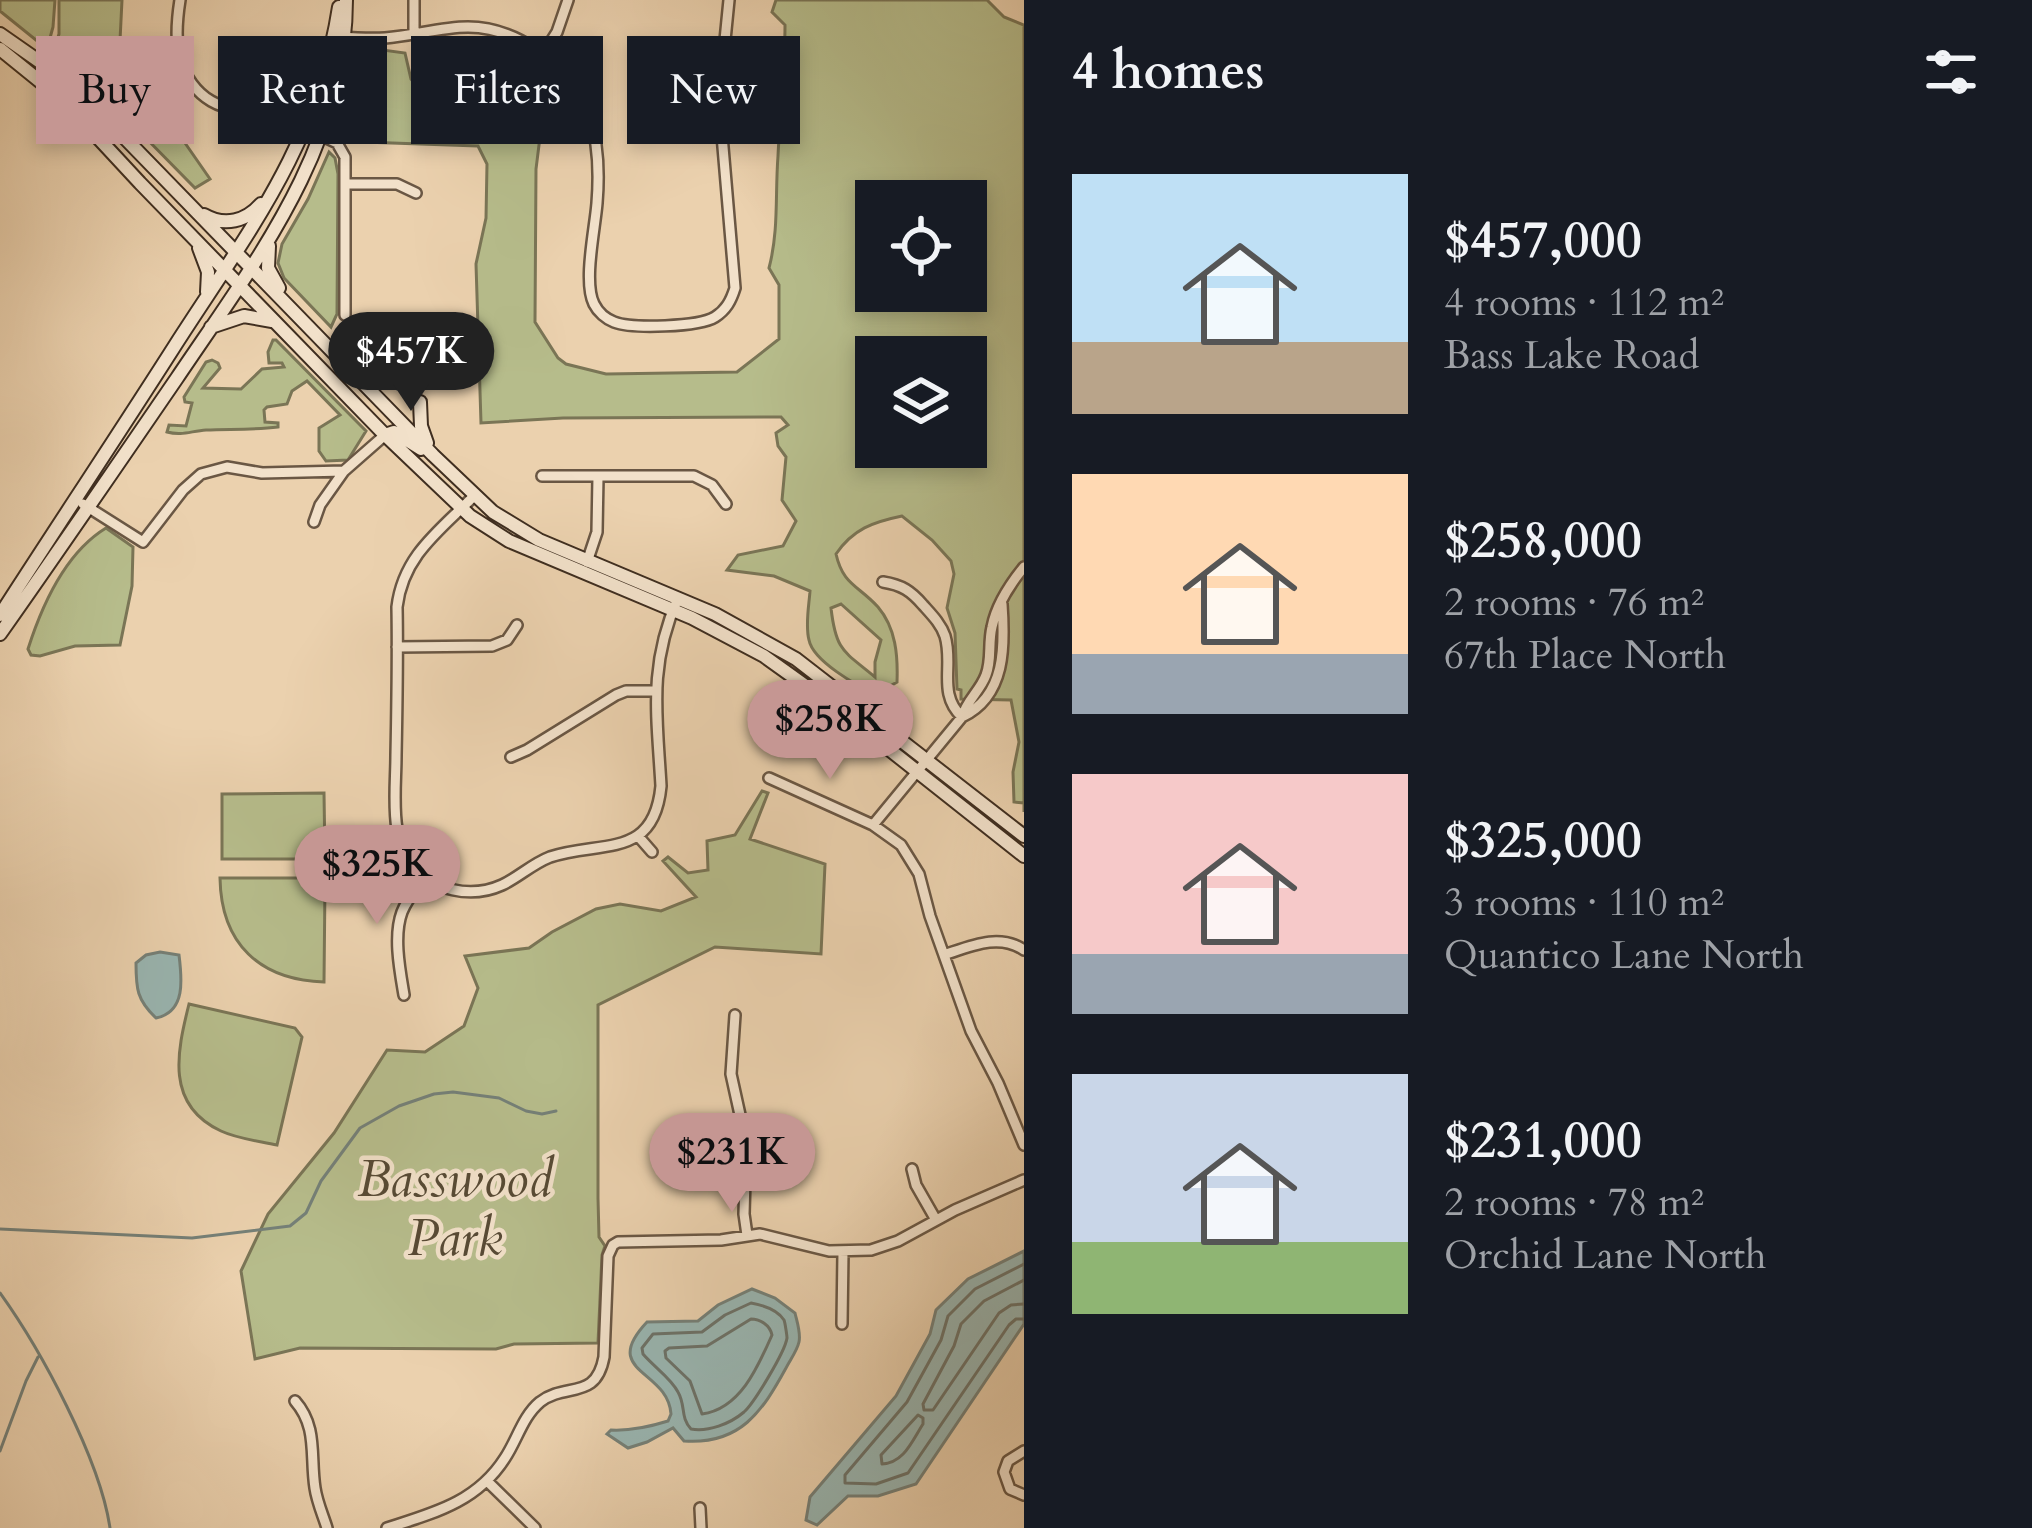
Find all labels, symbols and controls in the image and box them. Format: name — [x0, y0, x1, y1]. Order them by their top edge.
chip: Buy — [36, 36, 194, 144]
chip: Rent — [218, 36, 387, 144]
chip: Filters — [411, 36, 603, 144]
chip: New — [627, 36, 800, 144]
text: 4 homes — [1072, 37, 1264, 107]
icon: filters — [1918, 39, 1984, 105]
map controls — [855, 180, 987, 468]
button: locate — [855, 180, 987, 312]
text: $457,000 — [1444, 206, 1642, 276]
icon: home — [1168, 222, 1312, 366]
text: 4 rooms · 112 m² — [1444, 276, 1724, 329]
pin: $457K — [327, 312, 495, 414]
text: $457K — [355, 324, 467, 377]
text: Bass Lake Road — [1444, 329, 1699, 382]
button: layers — [855, 336, 987, 468]
text: $258,000 — [1444, 506, 1642, 576]
icon: home — [1168, 522, 1312, 666]
text: 2 rooms · 76 m² — [1444, 576, 1704, 629]
text: 67th Place North — [1444, 629, 1726, 682]
pin: $258K — [746, 680, 914, 782]
text: $258K — [774, 692, 886, 745]
text: $325,000 — [1444, 806, 1642, 876]
icon: home — [1168, 822, 1312, 966]
pin: $325K — [293, 825, 461, 927]
text: $325K — [321, 837, 433, 890]
text: 3 rooms · 110 m² — [1444, 876, 1724, 929]
text: Quantico Lane North — [1444, 929, 1804, 982]
text: $231,000 — [1444, 1106, 1642, 1176]
pin: $231K — [648, 1113, 816, 1215]
icon: home — [1168, 1122, 1312, 1266]
text: $231K — [676, 1125, 788, 1178]
park label: Basswood Park — [357, 1145, 555, 1274]
text: 2 rooms · 78 m² — [1444, 1176, 1704, 1229]
text: Orchid Lane North — [1444, 1229, 1766, 1282]

